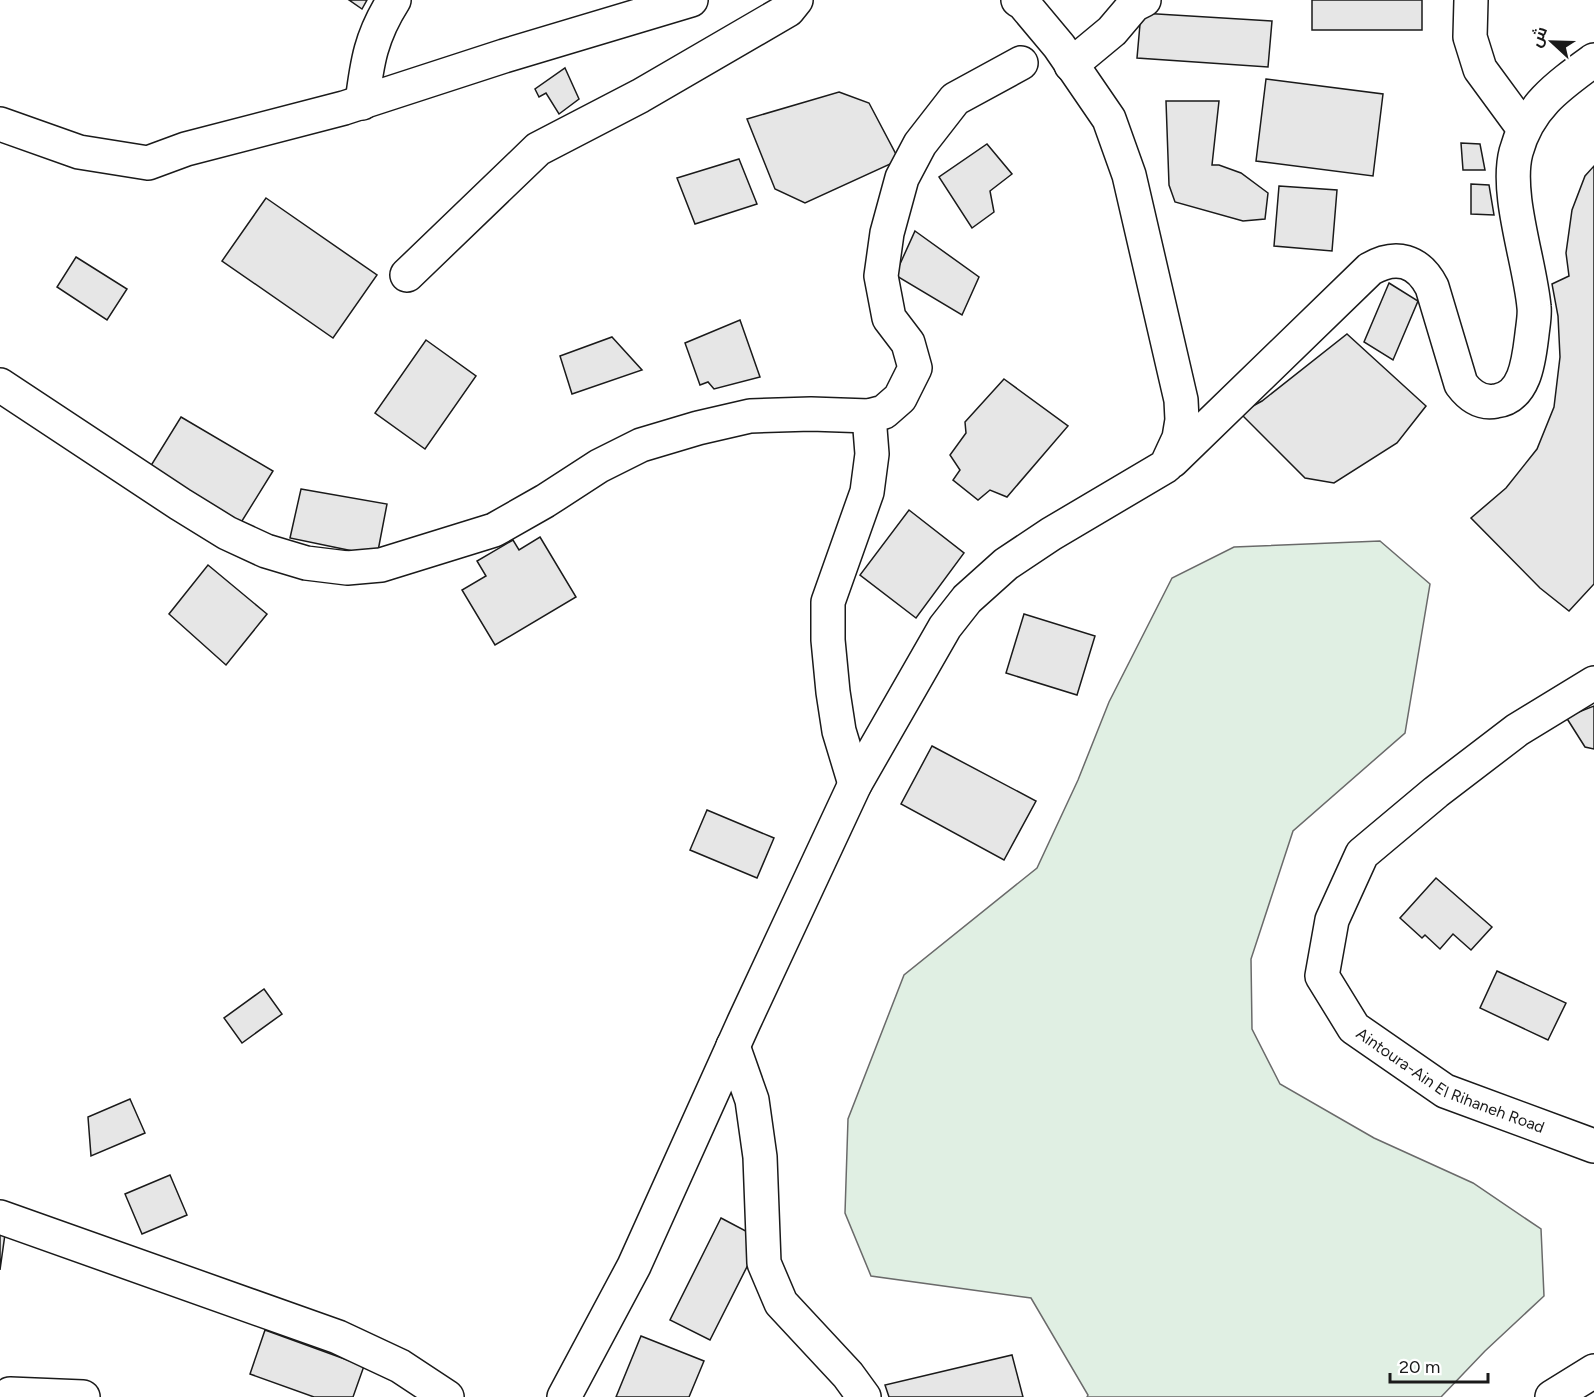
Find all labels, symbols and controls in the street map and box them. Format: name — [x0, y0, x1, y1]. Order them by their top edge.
north arrow — [1522, 12, 1582, 72]
text: ش — [1526, 23, 1551, 50]
street label: Aintoura-Ain El Rihaneh Road — [1353, 1024, 1547, 1137]
scale bar — [1390, 1346, 1488, 1384]
text: 20 m — [1399, 1356, 1440, 1378]

